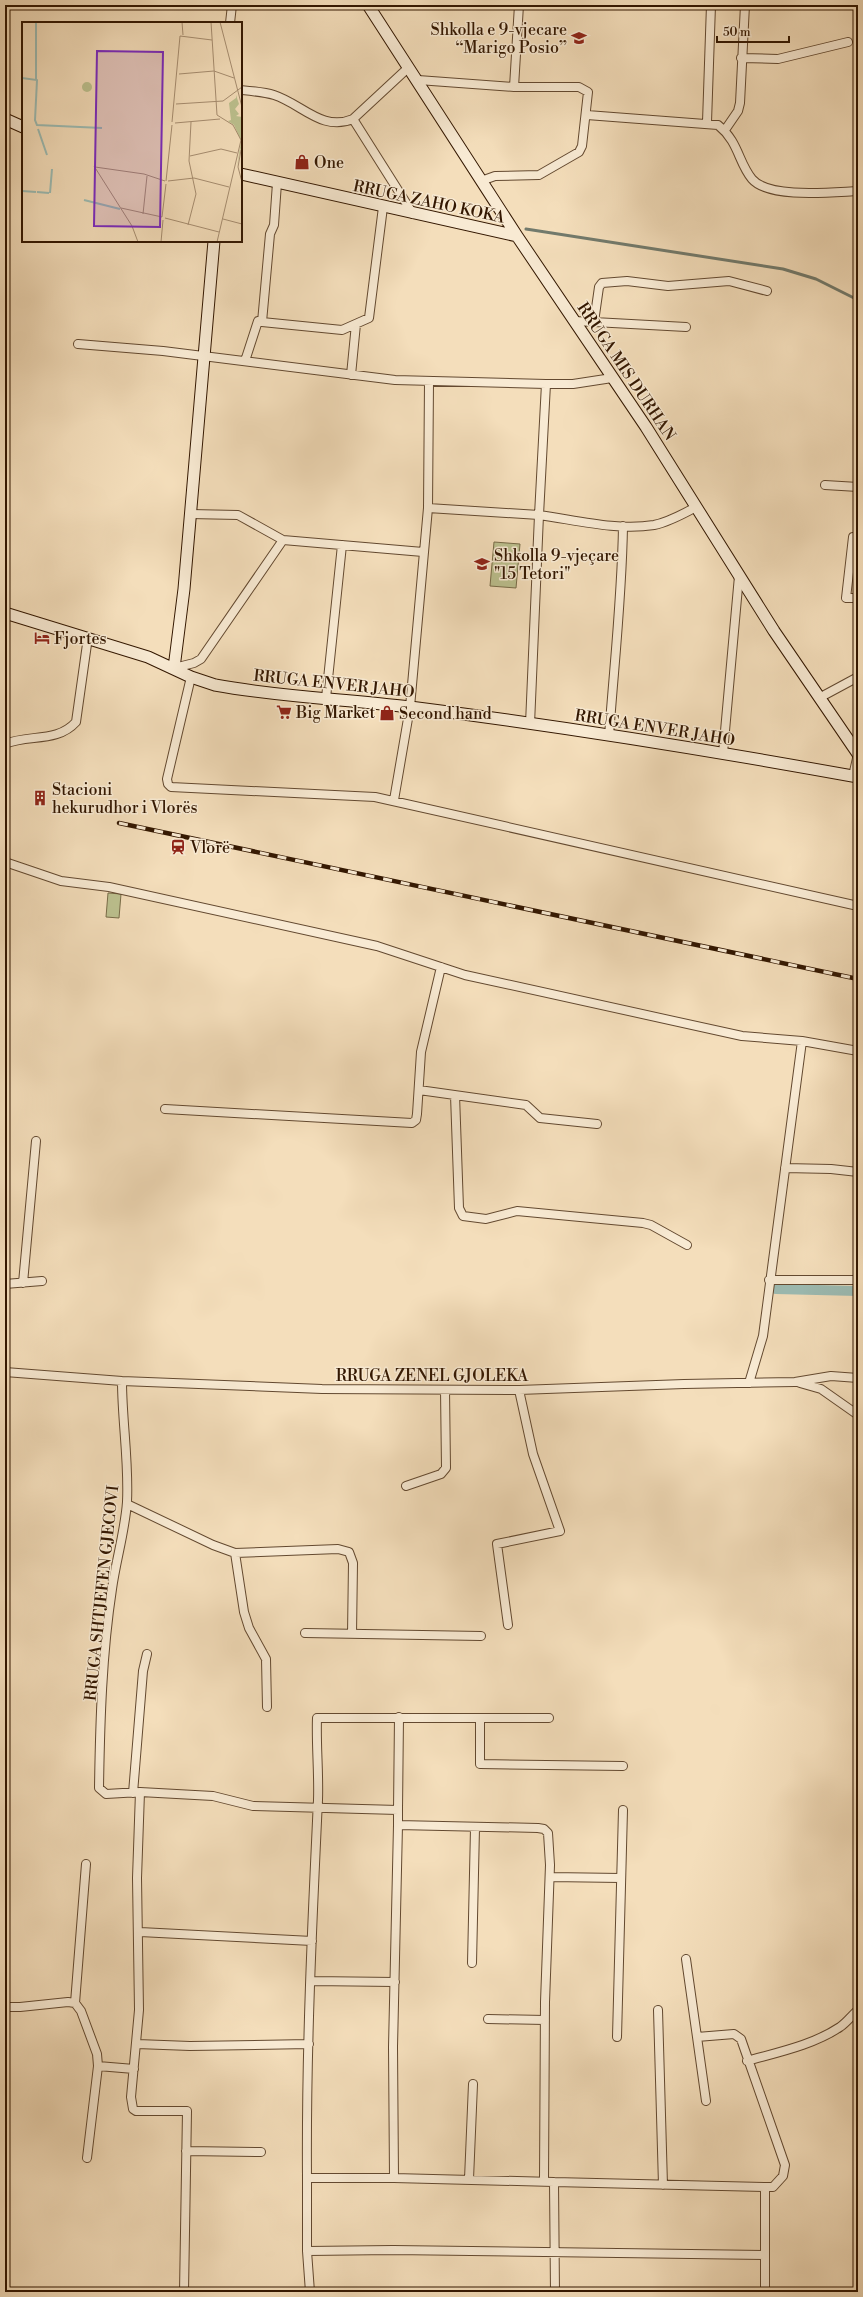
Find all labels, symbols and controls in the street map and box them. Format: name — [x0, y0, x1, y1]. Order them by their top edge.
scale bar — [717, 18, 789, 44]
place label: Shkolla e 9-vjecare “Marigo Posio” — [431, 20, 567, 58]
inset map — [22, 22, 242, 242]
text: 50 m — [723, 25, 751, 40]
school or university icon: Shkolla e 9-vjecare “Marigo Posio” — [570, 29, 588, 47]
shop icon: One — [293, 153, 311, 171]
place label: One — [314, 153, 344, 173]
street label: RRUGA ZAHO KOKA — [351, 176, 507, 228]
street label: RRUGA MIS DURHAN — [573, 299, 680, 444]
place label: Shkolla 9-vjeçare "15 Tetori" — [494, 546, 619, 584]
school or university icon: Shkolla 9-vjeçare "15 Tetori" — [473, 555, 491, 573]
hotel icon: Fjortes — [33, 629, 51, 647]
place label: Fjortes — [54, 629, 107, 649]
street label: RRUGA ENVER JAHO — [252, 666, 415, 702]
supermarket icon: Big Market — [275, 703, 293, 721]
place label: Big Market — [295, 703, 375, 723]
shop icon: Second hand — [378, 704, 396, 722]
place label: Second hand — [399, 704, 492, 724]
street label: RRUGA ENVER JAHO — [573, 705, 736, 751]
place label: Stacioni hekurudhor i Vlorës — [52, 780, 197, 818]
building icon: Stacioni hekurudhor i Vlorës — [31, 789, 49, 807]
station icon: Vlorë — [169, 838, 187, 856]
place label: Vlorë — [189, 838, 230, 858]
street label: RRUGA ZENEL GJOLEKA — [336, 1366, 529, 1386]
street label: RRUGA SHTJEFEN GJECOVI — [81, 1484, 123, 1702]

